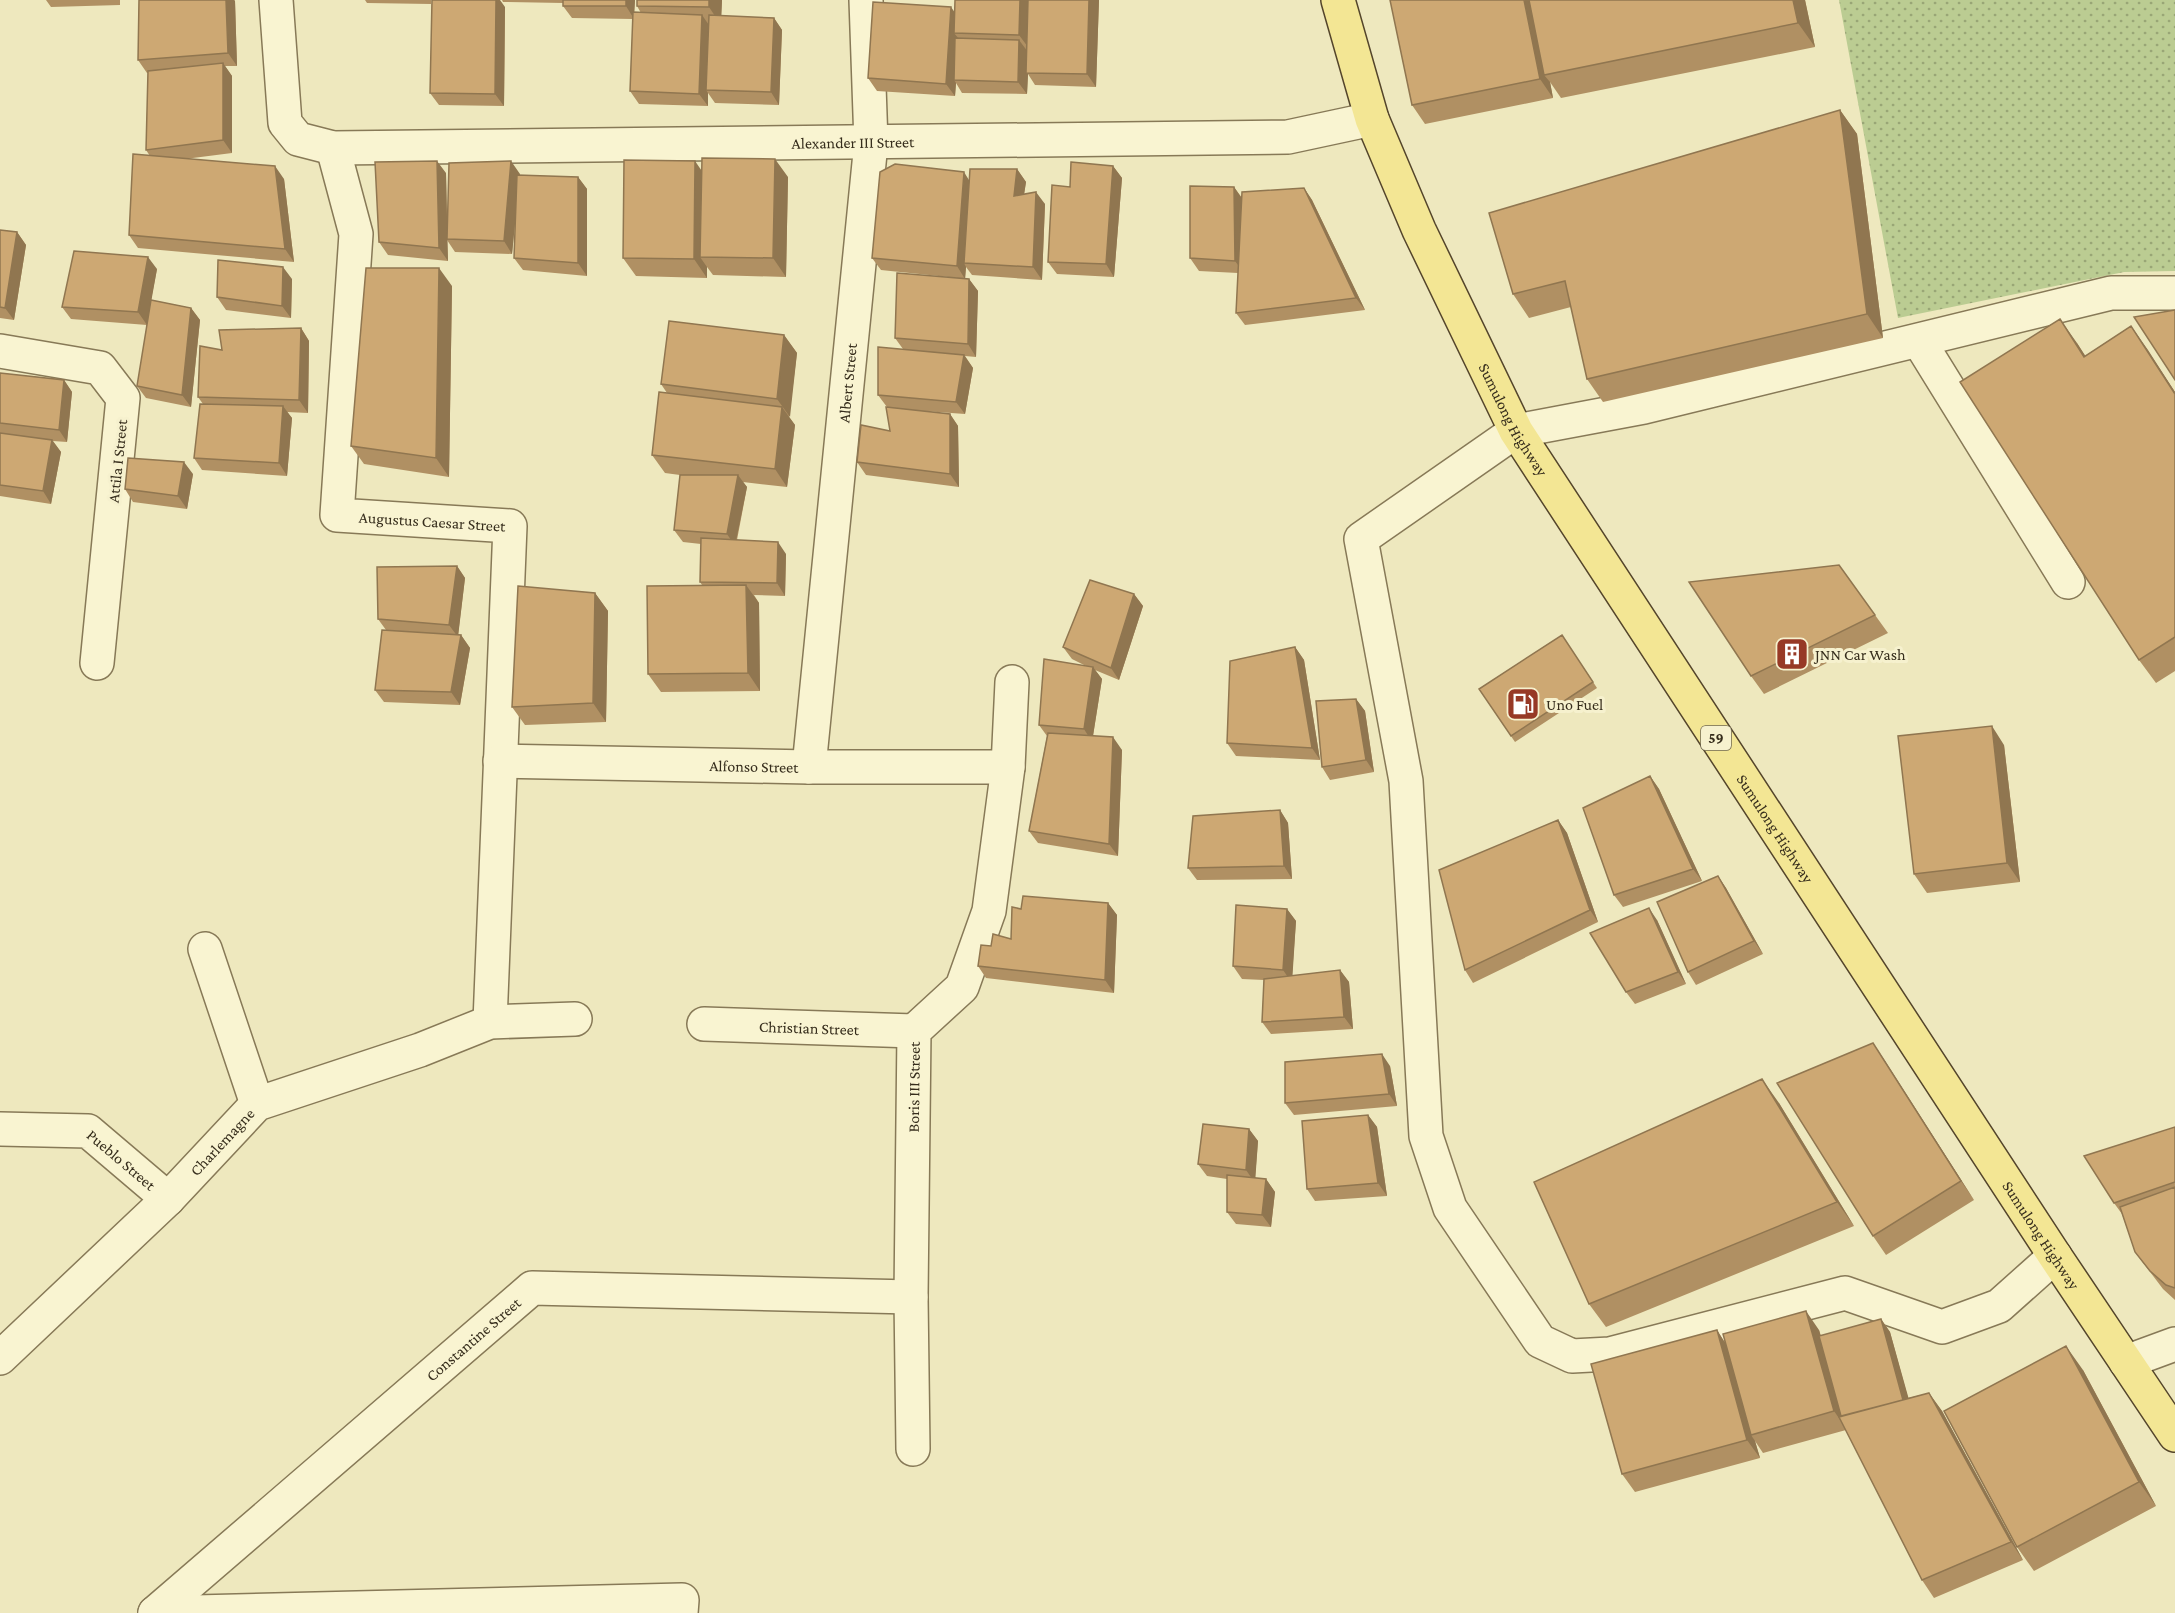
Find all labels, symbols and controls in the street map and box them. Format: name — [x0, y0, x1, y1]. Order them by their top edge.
street label: Alexander III Street — [791, 133, 915, 152]
street label: Albert Street — [835, 342, 860, 424]
street label: Sumulong Highway — [1475, 360, 1551, 480]
street label: Attila I Street — [105, 418, 130, 504]
street label: Augustus Caesar Street — [358, 508, 507, 535]
building icon: JNN Car Wash — [1774, 636, 1810, 672]
place label: JNN Car Wash — [1813, 646, 1906, 664]
fuel station icon: Uno Fuel — [1505, 686, 1541, 722]
place label: Uno Fuel — [1546, 696, 1603, 713]
road number: 59 — [1701, 726, 1731, 750]
street label: Alfonso Street — [709, 757, 799, 776]
street label: Sumulong Highway — [1734, 771, 1817, 887]
street label: Christian Street — [759, 1018, 860, 1038]
street label: Boris III Street — [905, 1041, 923, 1133]
street label: Charlemagne — [187, 1105, 258, 1179]
street label: Pueblo Street — [84, 1126, 159, 1194]
street label: Sumulong Highway — [1999, 1178, 2083, 1294]
street label: Constantine Street — [423, 1293, 525, 1384]

